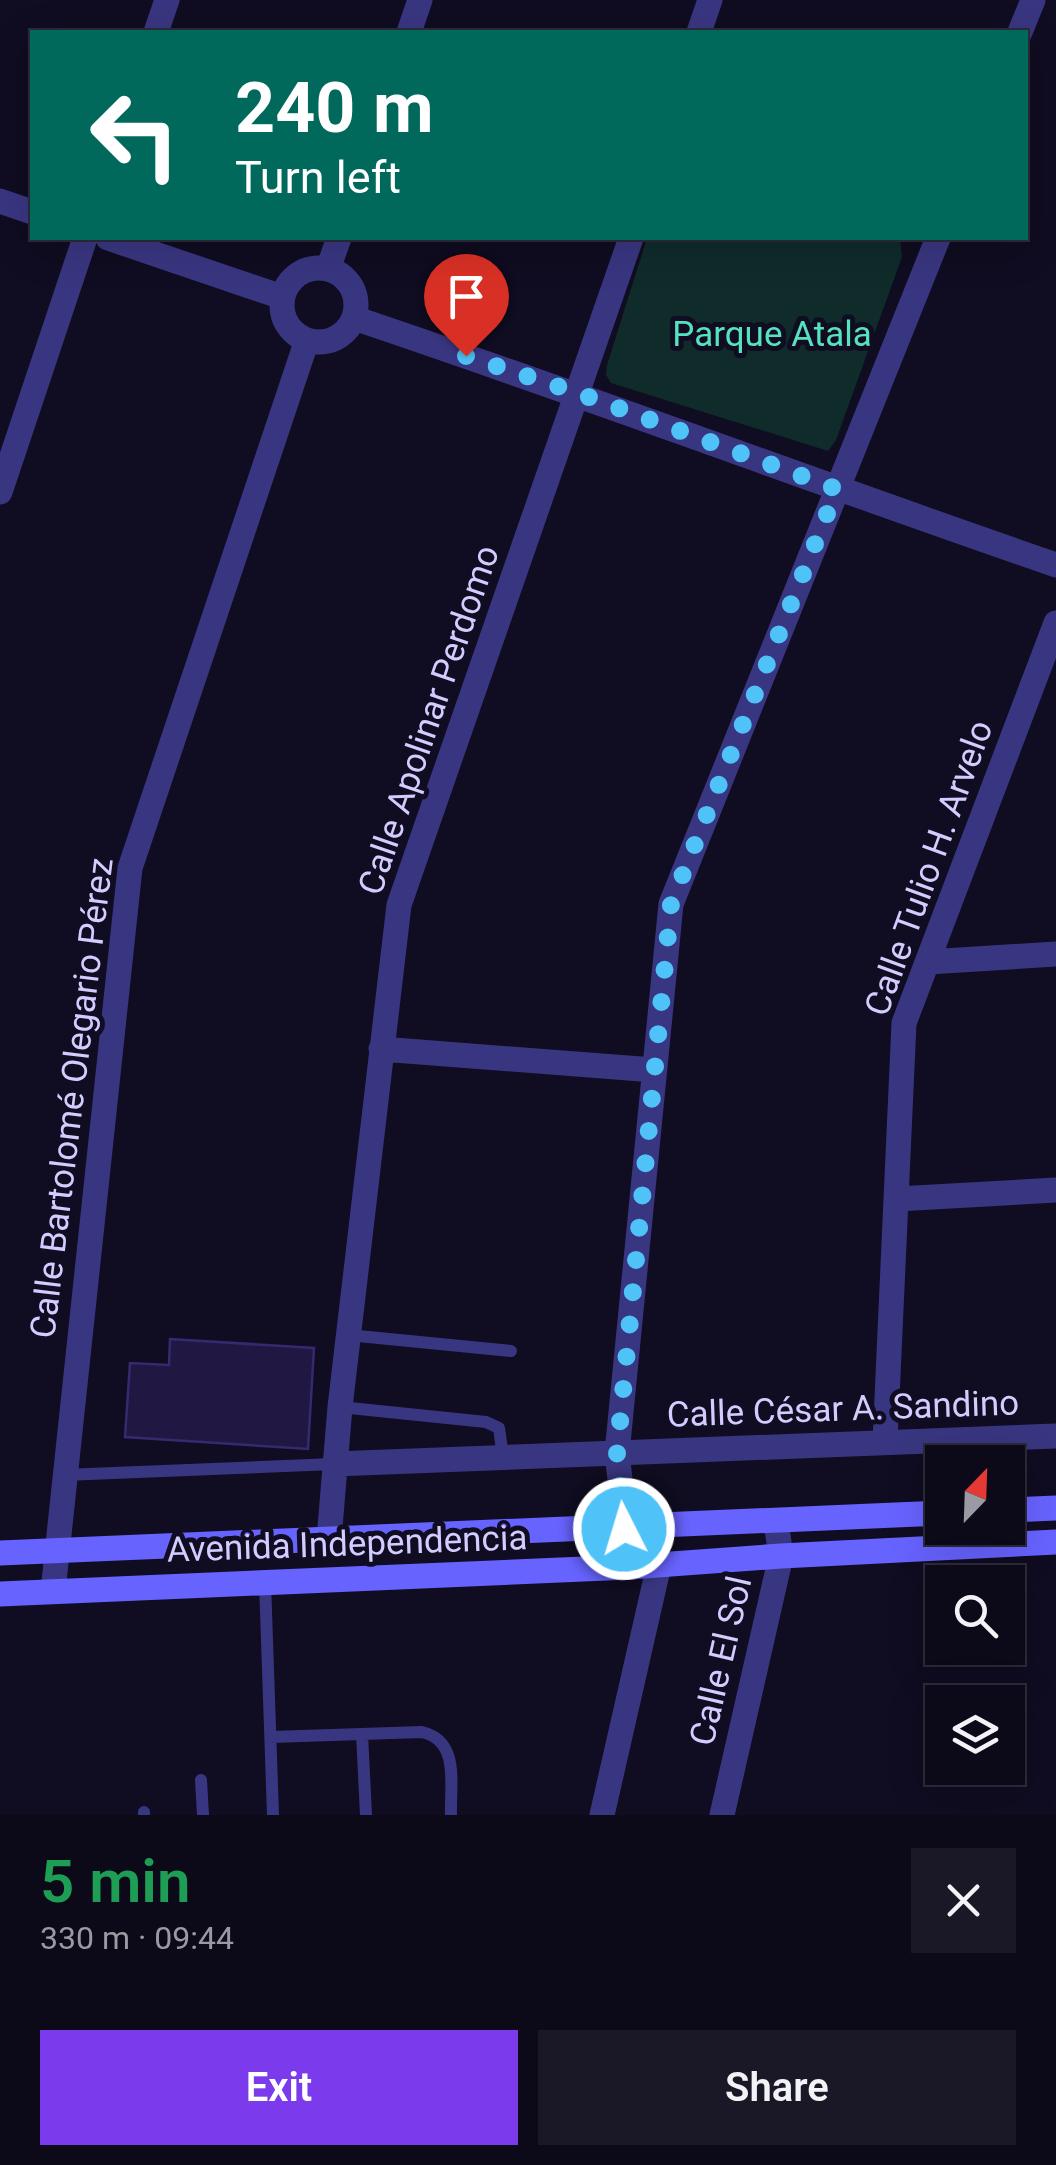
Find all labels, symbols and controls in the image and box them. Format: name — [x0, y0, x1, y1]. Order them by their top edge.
text: 240 m — [235, 67, 434, 149]
icon: left — [70, 70, 200, 200]
text: Turn left — [235, 151, 401, 204]
pin — [424, 254, 509, 357]
icon: arrive — [439, 269, 494, 324]
park label: Parque Atala — [672, 314, 872, 355]
street label: Calle Apolinar Perdomo — [350, 540, 508, 900]
street label: Calle Tulio H. Arvelo — [857, 715, 1001, 1021]
street label: Calle Bartolomé Olegario Pérez — [22, 855, 122, 1341]
street label: Calle César A. Sandino — [666, 1382, 1020, 1436]
north arrow — [925, 1445, 1025, 1545]
map controls — [925, 1445, 1025, 1785]
position arrow — [572, 1477, 676, 1581]
street label: Avenida Independencia — [166, 1517, 528, 1571]
button: search — [925, 1565, 1025, 1665]
street label: Calle El Sol — [682, 1572, 760, 1750]
button: layers — [925, 1685, 1025, 1785]
text: 5 min — [40, 1846, 190, 1917]
button: close — [911, 1848, 1016, 1953]
text: 330 m · 09:44 — [40, 1919, 234, 1957]
button: Exit — [40, 2030, 518, 2145]
button: Share — [538, 2030, 1016, 2145]

